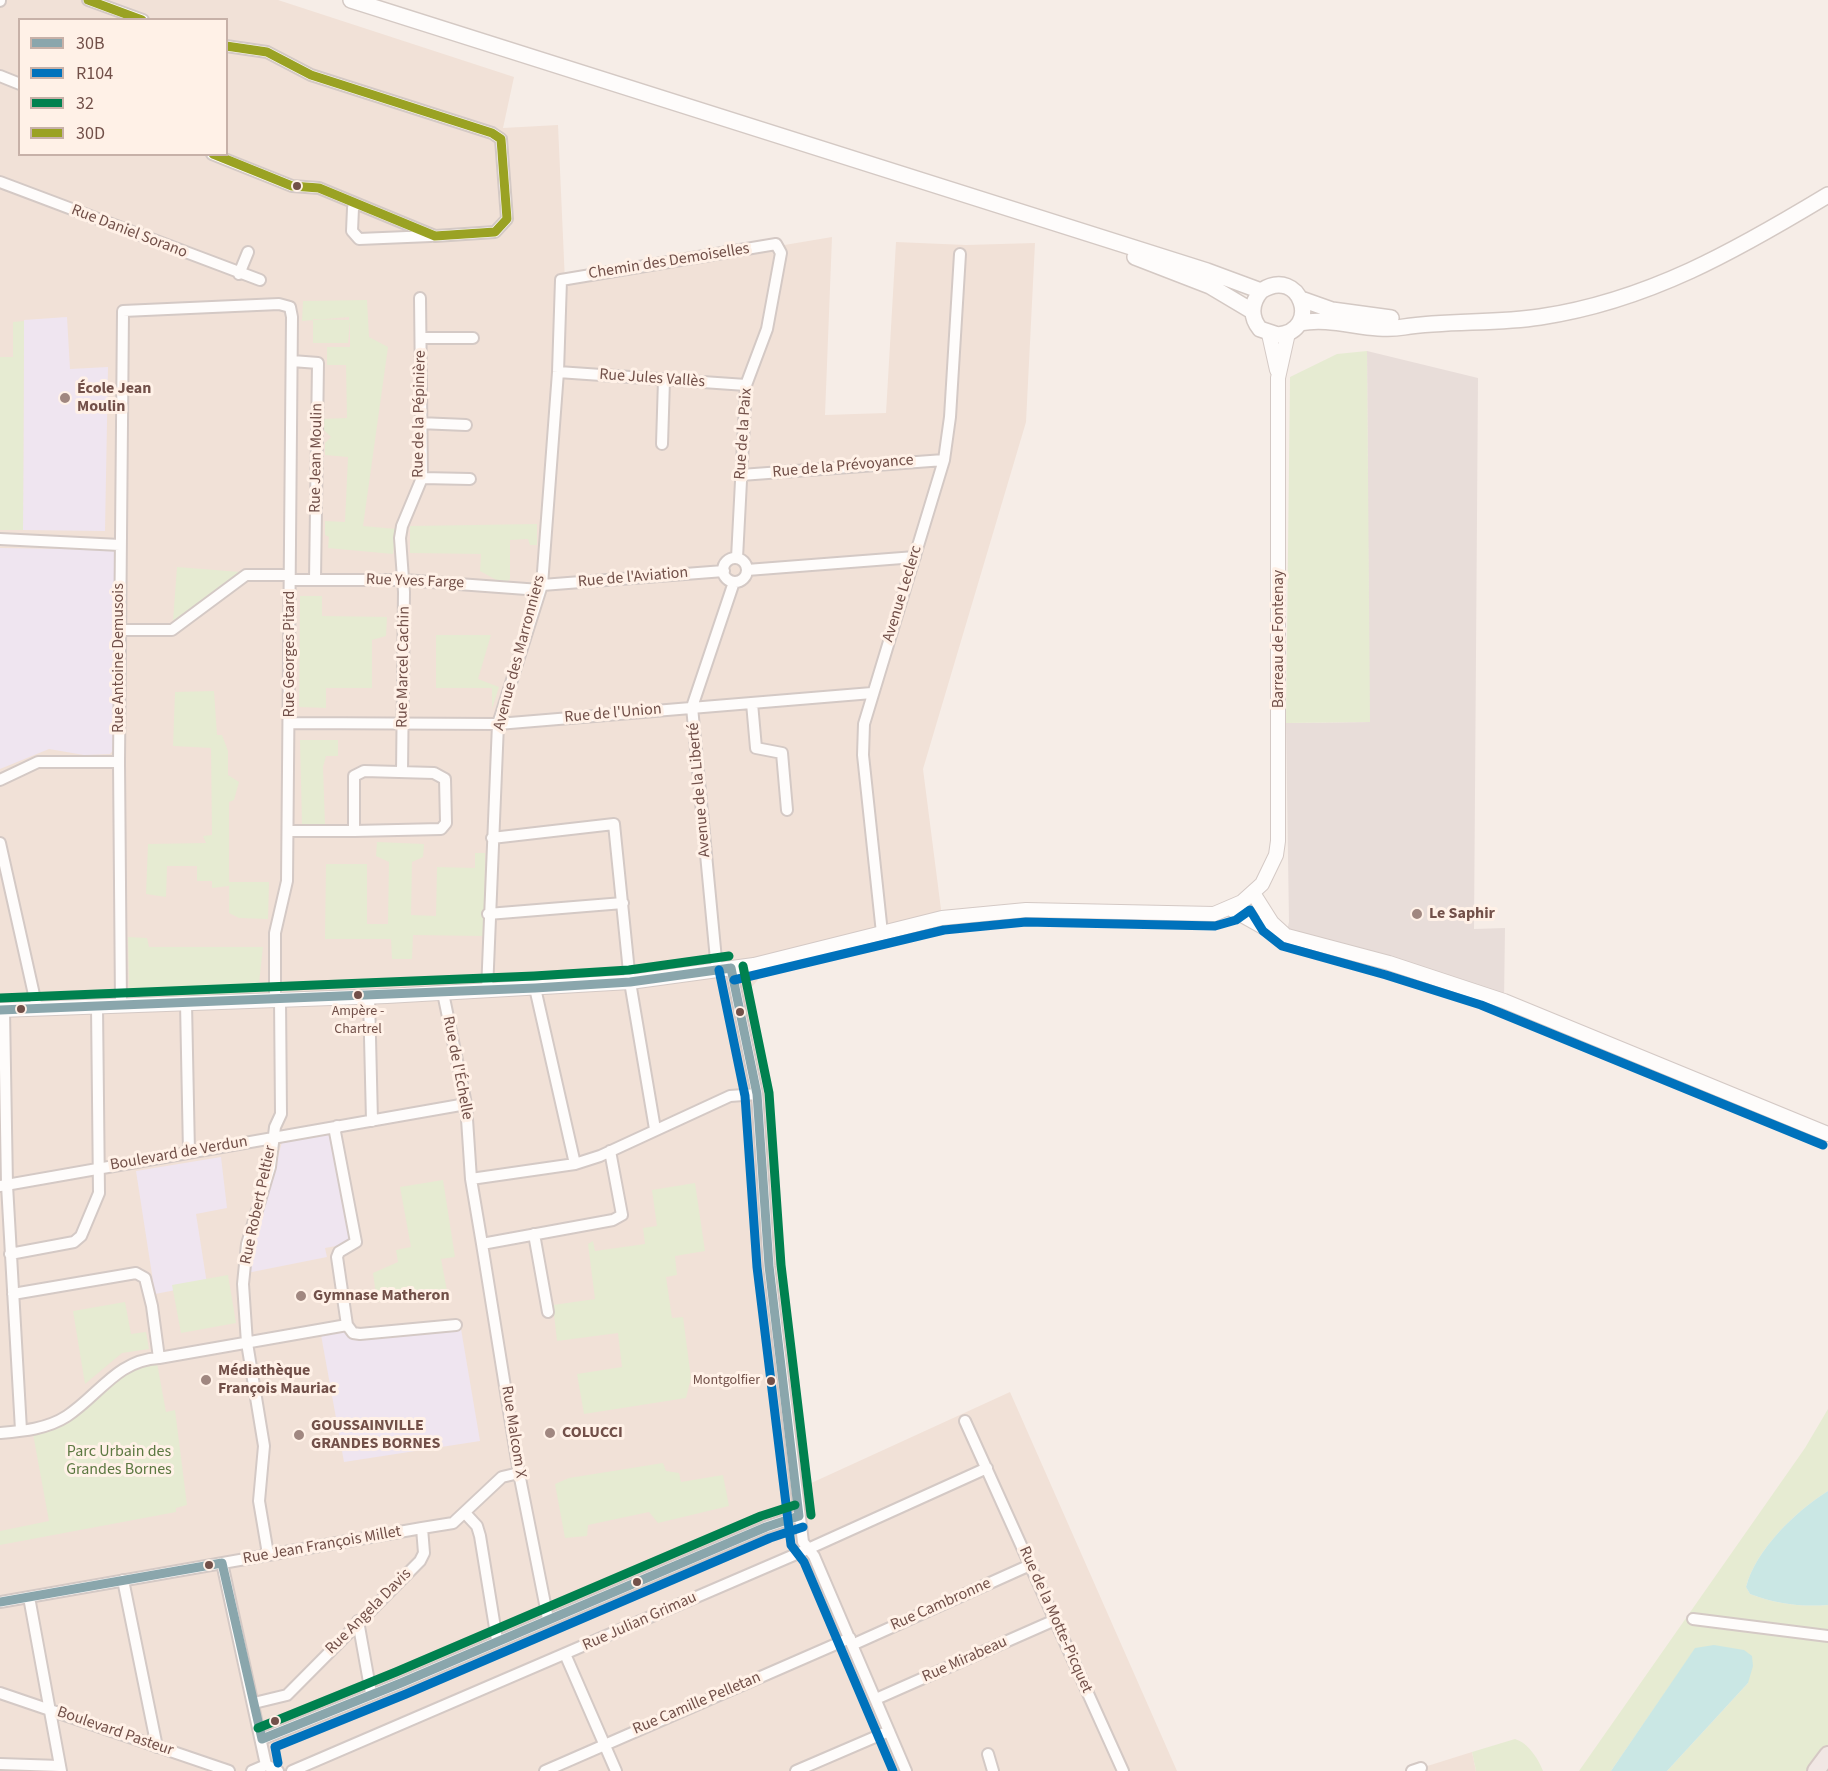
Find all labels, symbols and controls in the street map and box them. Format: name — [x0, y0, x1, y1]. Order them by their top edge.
legend — [18, 18, 228, 156]
text: 30B — [76, 31, 104, 56]
text: R104 — [76, 61, 113, 86]
text: 32 — [76, 91, 94, 116]
text: 30D — [76, 121, 105, 146]
unlabelled marker — [291, 180, 303, 192]
street label: Rue Daniel Sorano — [68, 201, 190, 263]
street label: Chemin des Demoiselles — [587, 240, 751, 284]
street label: Rue de la Pépinière — [409, 350, 431, 478]
street label: Rue Jules Vallès — [598, 366, 706, 392]
place label: École Jean Moulin — [77, 379, 151, 417]
street label: Rue de la Paix — [731, 388, 757, 480]
marker: École Jean Moulin — [58, 391, 72, 405]
street label: Rue Jean Moulin — [306, 403, 328, 513]
street label: Rue de la Prévoyance — [772, 451, 914, 483]
street label: Avenue Leclerc — [879, 543, 927, 645]
street label: Rue de l'Aviation — [577, 564, 689, 592]
street label: Barreau de Fontenay — [1269, 570, 1289, 708]
street label: Rue Yves Farge — [366, 571, 464, 593]
street label: Avenue des Marronniers — [490, 573, 550, 733]
street label: Rue Antoine Demusois — [109, 583, 129, 733]
street label: Rue Georges Pitard — [280, 591, 300, 717]
street label: Rue Marcel Cachin — [393, 606, 415, 728]
street label: Rue de l'Union — [564, 700, 662, 728]
street label: Avenue de la Liberté — [685, 722, 715, 858]
place label: Le Saphir — [1429, 904, 1495, 924]
marker: Le Saphir — [1410, 907, 1424, 921]
marker: Ampère - Chartrel — [352, 989, 364, 1001]
unlabelled marker — [15, 1003, 27, 1015]
place label: Ampère - Chartrel — [332, 1004, 384, 1036]
unlabelled marker — [734, 1006, 746, 1018]
street label: Rue de l'Échelle — [438, 1014, 476, 1122]
street label: Boulevard de Verdun — [109, 1132, 249, 1176]
street label: Rue Robert Peltier — [237, 1144, 281, 1266]
place label: Gymnase Matheron — [313, 1286, 450, 1306]
marker: Gymnase Matheron — [294, 1289, 308, 1303]
place label: Médiathèque François Mauriac — [218, 1361, 337, 1399]
marker: Médiathèque François Mauriac — [199, 1373, 213, 1387]
place label: Montgolfier — [693, 1373, 760, 1389]
marker: Montgolfier — [765, 1375, 777, 1387]
street label: Rue Malcom X — [496, 1385, 530, 1479]
place label: GOUSSAINVILLE GRANDES BORNES — [311, 1416, 440, 1454]
place label: COLUCCI — [562, 1423, 623, 1443]
marker: COLUCCI — [543, 1426, 557, 1440]
marker: GOUSSAINVILLE GRANDES BORNES — [292, 1428, 306, 1442]
park label: Parc Urbain des Grandes Bornes — [66, 1442, 172, 1480]
street label: Rue Jean François Millet — [241, 1523, 403, 1569]
street label: Rue de la Motte-Picquet — [1014, 1544, 1096, 1696]
unlabelled marker — [203, 1559, 215, 1571]
street label: Rue Angela Davis — [322, 1565, 416, 1659]
street label: Rue Cambronne — [888, 1574, 994, 1636]
unlabelled marker — [631, 1576, 643, 1588]
street label: Rue Julian Grimau — [580, 1588, 700, 1656]
street label: Rue Mirabeau — [919, 1633, 1011, 1687]
street label: Rue Camille Pelletan — [630, 1668, 764, 1740]
street label: Boulevard Pasteur — [54, 1703, 176, 1761]
unlabelled marker — [269, 1715, 281, 1727]

